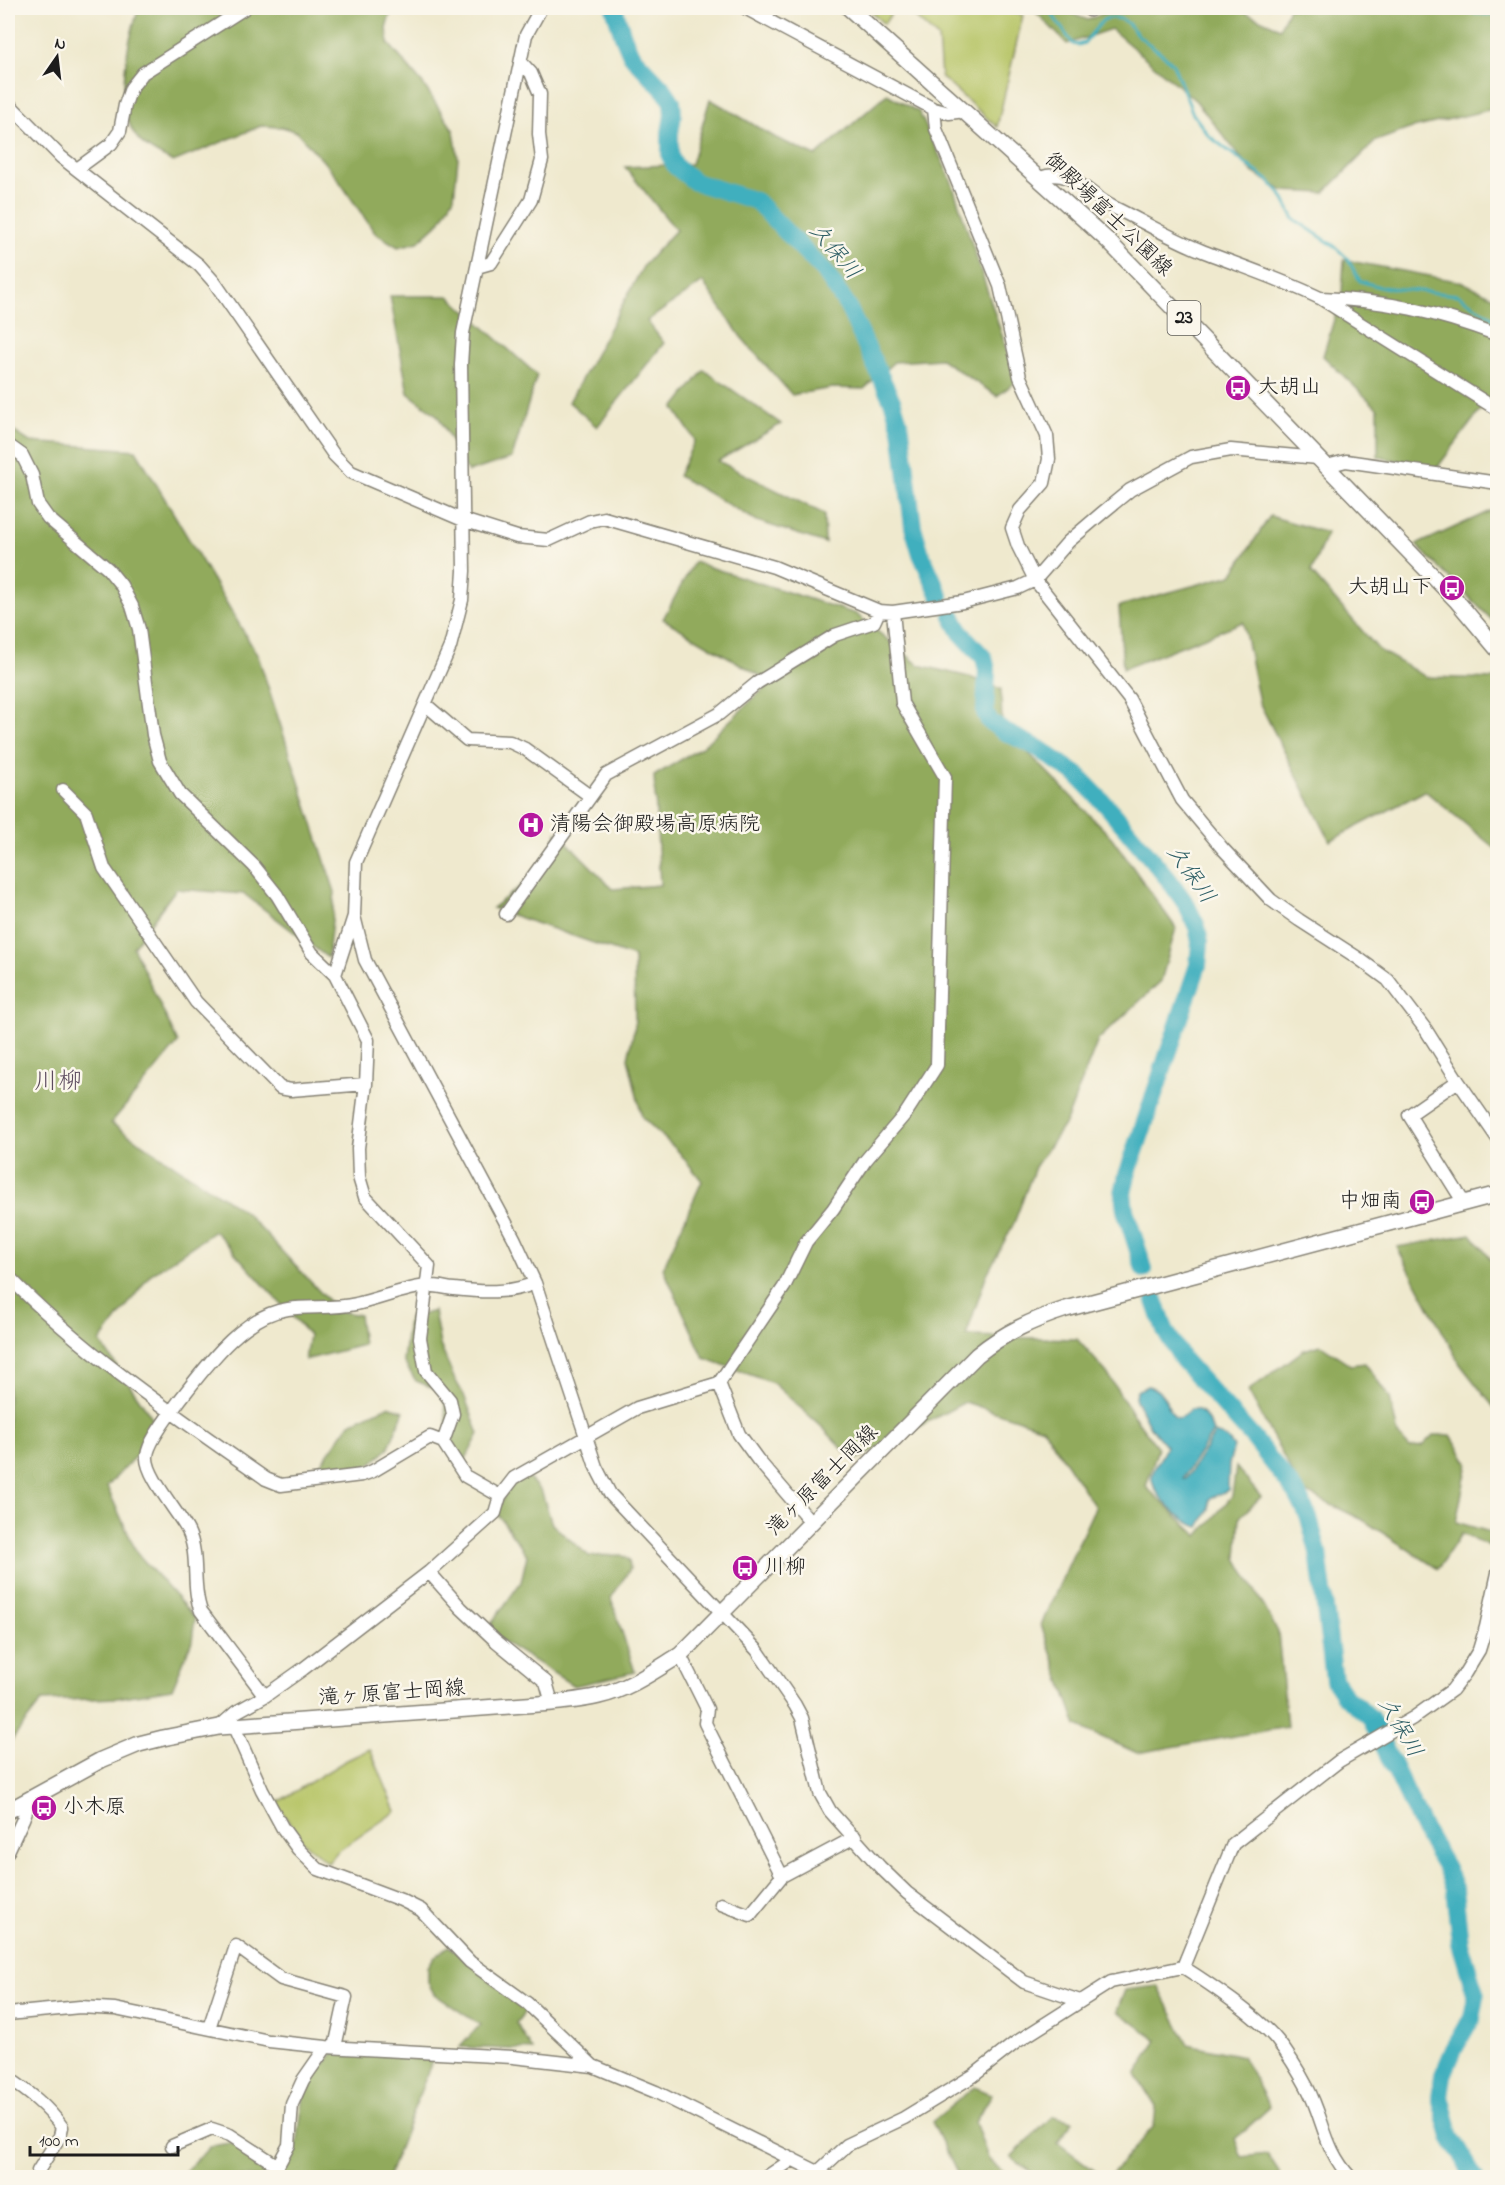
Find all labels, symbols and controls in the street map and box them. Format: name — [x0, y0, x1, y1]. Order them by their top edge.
north arrow — [27, 27, 87, 87]
text: N — [52, 31, 68, 57]
street label: 御殿場富士公園線 — [1037, 146, 1179, 284]
water label: 久保川 — [801, 216, 867, 288]
road number: 23 — [1168, 301, 1200, 335]
bus stop icon: 大胡山 — [1223, 373, 1253, 403]
place label: 大胡山 — [1258, 373, 1321, 403]
place label: 大胡山下 — [1348, 573, 1432, 603]
bus stop icon: 大胡山下 — [1437, 573, 1467, 603]
hospital icon: 清陽会御殿場高原病院 — [516, 810, 546, 840]
place label: 清陽会御殿場高原病院 — [550, 810, 760, 840]
water label: 久保川 — [1158, 839, 1222, 911]
district label: 川柳 — [34, 1065, 82, 1100]
place label: 中畑南 — [1339, 1187, 1402, 1217]
bus stop icon: 中畑南 — [1407, 1187, 1437, 1217]
street label: 滝ヶ原富士岡線 — [760, 1418, 886, 1544]
bus stop icon: 川柳 — [730, 1553, 760, 1583]
place label: 川柳 — [764, 1553, 806, 1583]
street label: 滝ヶ原富士岡線 — [318, 1674, 466, 1714]
water label: 久保川 — [1369, 1691, 1429, 1765]
bus stop icon: 小木原 — [29, 1793, 59, 1823]
place label: 小木原 — [63, 1793, 126, 1823]
scale bar — [30, 2119, 178, 2157]
text: 100 m — [39, 2129, 79, 2155]

